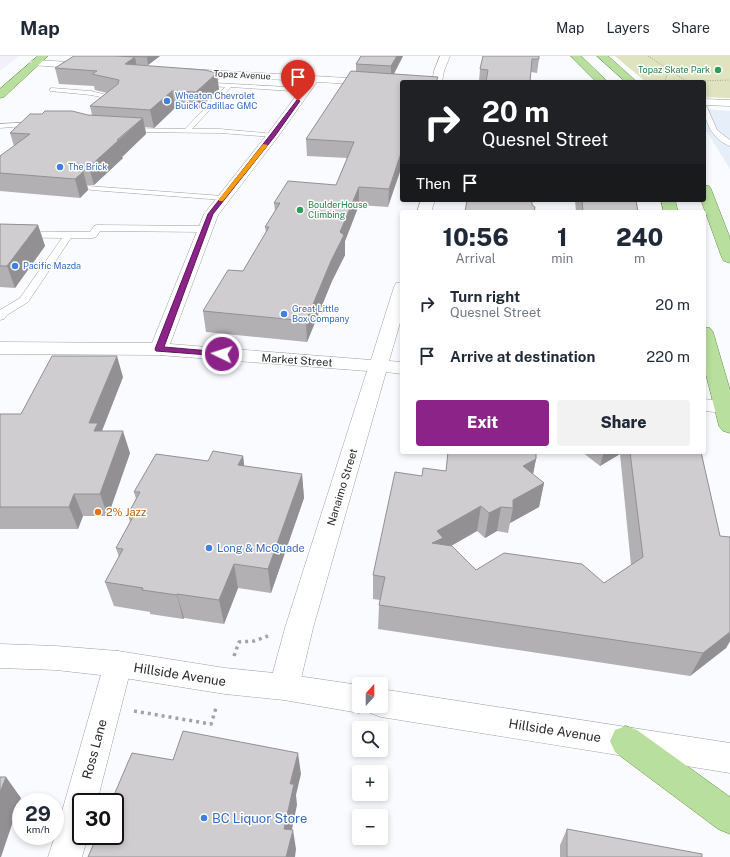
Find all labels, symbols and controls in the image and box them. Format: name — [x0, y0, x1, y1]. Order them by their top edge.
text: Map — [20, 17, 60, 39]
text: Map — [556, 20, 584, 36]
text: Layers — [606, 20, 650, 36]
text: Share — [672, 20, 710, 36]
pin — [281, 60, 315, 101]
place label: Topaz Skate Park — [638, 64, 710, 75]
marker: Topaz Skate Park — [713, 65, 723, 75]
icon: arrive — [287, 66, 309, 88]
street label: Topaz Avenue — [213, 68, 271, 81]
place label: Wheaton Chevrolet Buick Cadillac GMC — [175, 90, 257, 111]
text: 20 m — [482, 95, 549, 128]
marker: Wheaton Chevrolet Buick Cadillac GMC — [162, 96, 172, 106]
icon: right — [416, 96, 468, 148]
text: Quesnel Street — [482, 129, 608, 150]
place label: The Brick — [68, 161, 107, 172]
marker: The Brick — [55, 162, 65, 172]
icon: arrive — [459, 172, 481, 194]
text: Then — [416, 175, 451, 192]
place label: BoulderHouse Climbing — [308, 199, 368, 220]
marker: BoulderHouse Climbing — [295, 205, 305, 215]
text: 10:56 — [443, 223, 509, 251]
text: 1 — [557, 223, 568, 251]
text: 240 — [616, 223, 663, 251]
text: Arrival — [456, 251, 496, 266]
text: min — [551, 251, 573, 266]
text: m — [634, 251, 645, 266]
place label: Pacific Mazda — [23, 260, 81, 271]
marker: Pacific Mazda — [10, 261, 20, 271]
text: Turn right — [450, 288, 520, 305]
icon: right — [416, 293, 438, 315]
text: 20 m — [655, 296, 690, 313]
place label: Great Little Box Company — [292, 303, 349, 324]
text: Quesnel Street — [450, 305, 541, 320]
marker: Great Little Box Company — [279, 309, 289, 319]
position arrow — [201, 333, 243, 375]
icon: arrive — [416, 345, 438, 367]
text: Arrive at destination — [450, 348, 595, 365]
text: 220 m — [646, 348, 690, 365]
street label: Market Street — [261, 352, 333, 368]
button: Exit — [416, 400, 549, 446]
button: Share — [557, 400, 690, 446]
street label: Nanaimo Street — [325, 447, 359, 527]
place label: 2% Jazz — [106, 506, 146, 518]
marker: 2% Jazz — [93, 507, 103, 517]
place label: Long & McQuade — [217, 542, 305, 554]
marker: Long & McQuade — [204, 543, 214, 553]
street label: Hillside Avenue — [133, 660, 227, 689]
north arrow — [352, 677, 388, 713]
map controls — [352, 677, 388, 845]
street label: Hillside Avenue — [508, 716, 602, 745]
street label: Ross Lane — [79, 717, 110, 781]
button: search — [352, 721, 388, 757]
button: + — [352, 765, 388, 801]
speed limit sign: 30 — [72, 793, 124, 845]
text: 29 — [25, 802, 51, 826]
button: − — [352, 809, 388, 845]
place label: BC Liquor Store — [212, 811, 307, 826]
marker: BC Liquor Store — [199, 813, 209, 823]
text: km/h — [26, 823, 50, 835]

